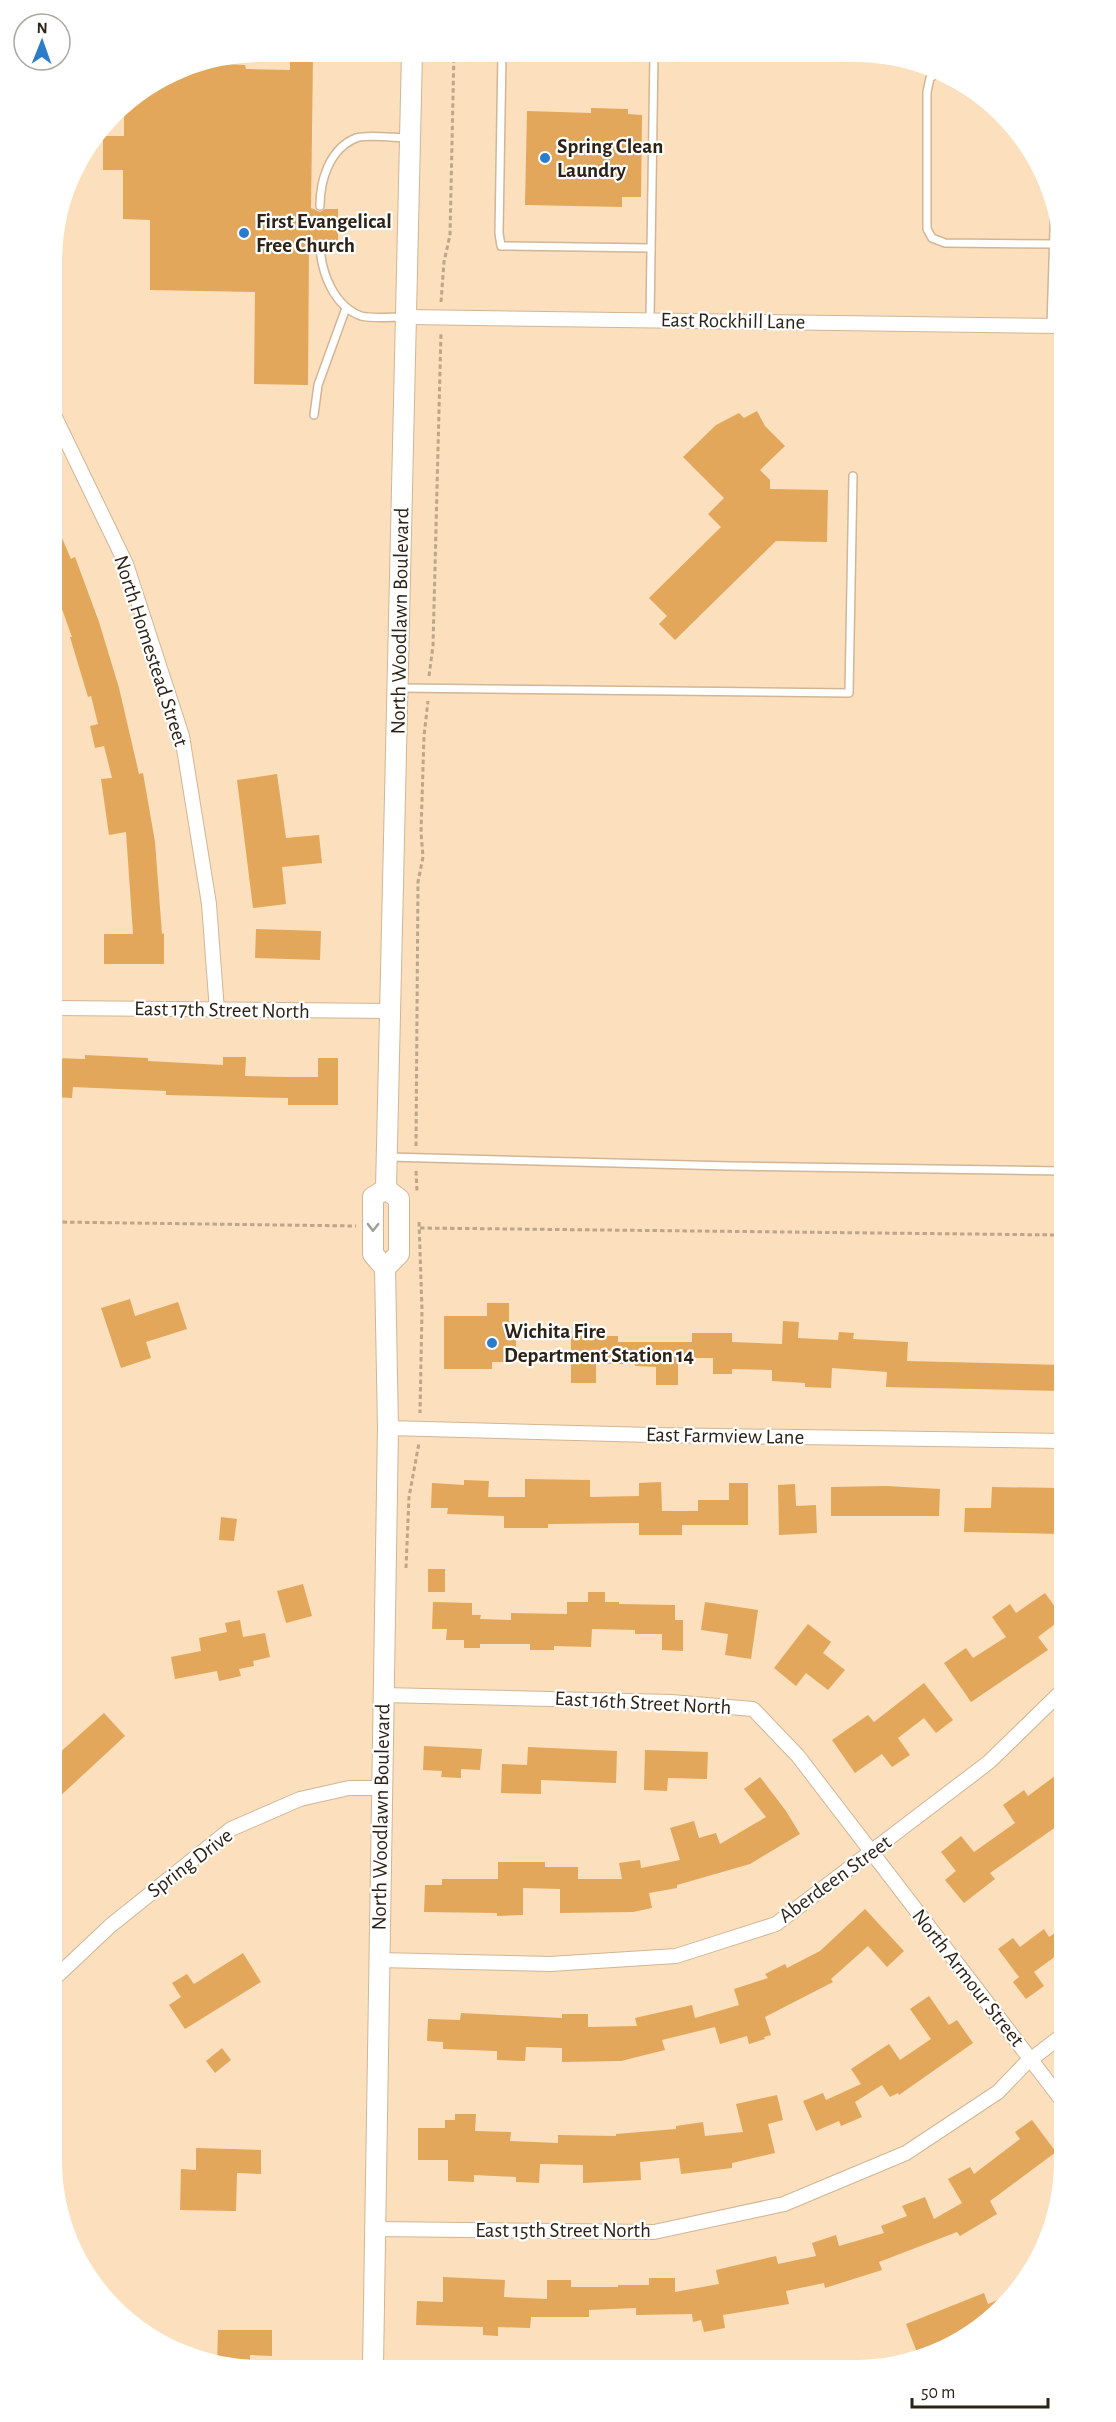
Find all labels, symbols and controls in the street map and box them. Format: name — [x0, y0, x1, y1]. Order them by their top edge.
north arrow — [12, 12, 72, 72]
text: N — [37, 20, 48, 36]
place label: Spring Clean Laundry — [557, 136, 663, 181]
marker: Spring Clean Laundry — [538, 151, 552, 165]
place label: First Evangelical Free Church — [256, 211, 392, 256]
marker: First Evangelical Free Church — [237, 226, 251, 240]
street label: East Rockhill Lane — [660, 309, 806, 333]
street label: North Woodlawn Boulevard — [388, 507, 412, 735]
street label: North Homestead Street — [110, 553, 192, 750]
street label: East 17th Street North — [134, 998, 310, 1022]
one-way arrow — [367, 1223, 379, 1232]
place label: Wichita Fire Department Station 14 — [504, 1321, 694, 1366]
marker: Wichita Fire Department Station 14 — [485, 1336, 499, 1350]
street label: East Farmview Lane — [646, 1424, 804, 1448]
street label: East 16th Street North — [554, 1688, 732, 1718]
street label: North Woodlawn Boulevard — [369, 1703, 393, 1931]
street label: Spring Drive — [144, 1824, 236, 1902]
street label: Aberdeen Street — [775, 1831, 895, 1927]
street label: North Armour Street — [908, 1905, 1028, 2051]
street label: East 15th Street North — [475, 2220, 651, 2241]
scale bar — [912, 2371, 1048, 2409]
text: 50 m — [921, 2384, 955, 2402]

